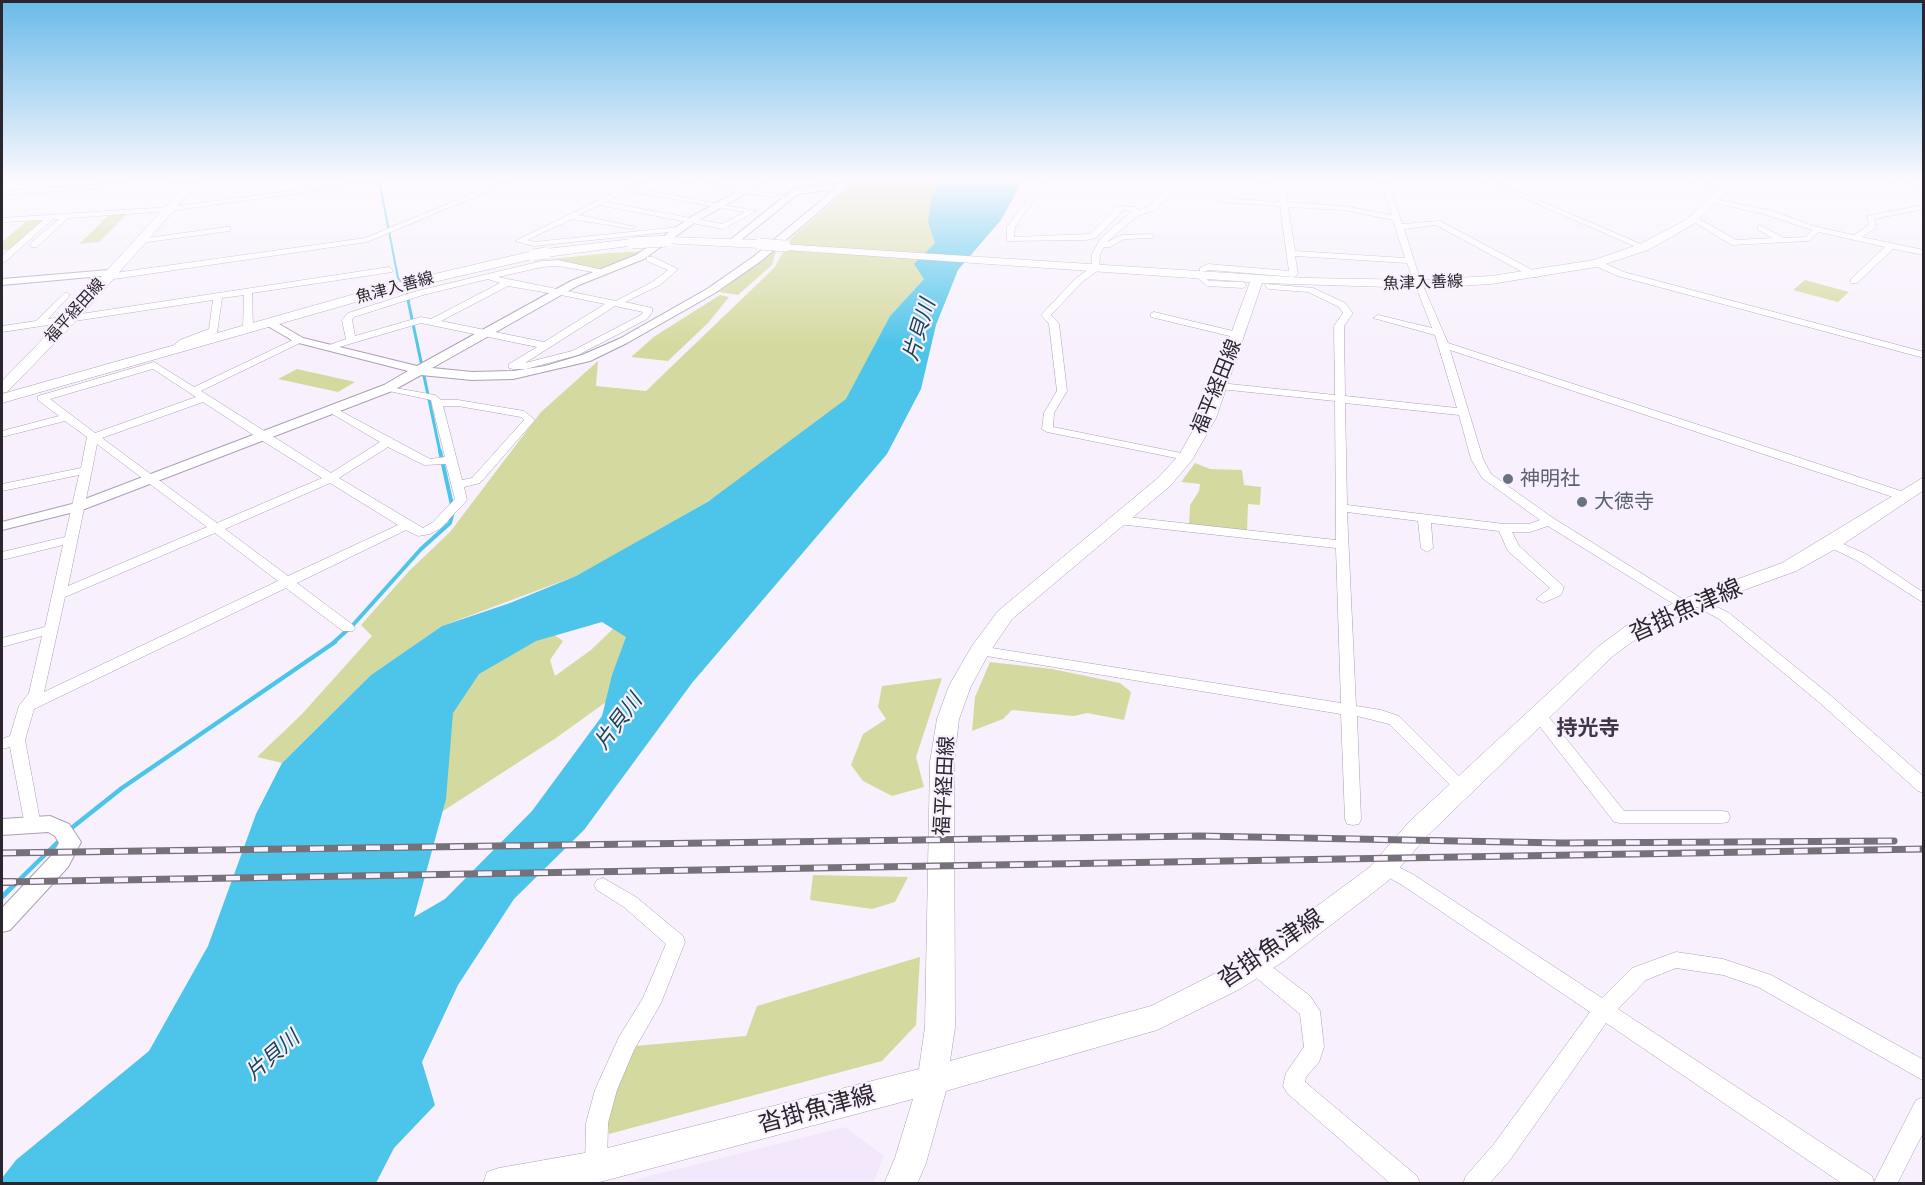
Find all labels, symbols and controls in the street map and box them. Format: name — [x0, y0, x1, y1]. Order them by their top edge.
street label: 魚津入善線 — [354, 268, 436, 308]
street label: 魚津入善線 — [1383, 272, 1463, 294]
street label: 福平経田線 — [41, 275, 109, 347]
water label: 片貝川 — [899, 296, 941, 364]
street label: 福平経田線 — [1187, 336, 1247, 438]
place label: 神明社 — [1520, 467, 1580, 491]
marker: 神明社 — [1501, 472, 1515, 486]
place label: 大徳寺 — [1594, 490, 1654, 514]
marker: 大徳寺 — [1575, 495, 1589, 509]
street label: 沓掛魚津線 — [1625, 573, 1747, 649]
water label: 片貝川 — [590, 689, 648, 755]
district label: 持光寺 — [1557, 716, 1619, 742]
street label: 福平経田線 — [930, 735, 960, 837]
street label: 沓掛魚津線 — [1213, 904, 1329, 994]
water label: 片貝川 — [241, 1026, 305, 1086]
street label: 沓掛魚津線 — [755, 1081, 879, 1139]

